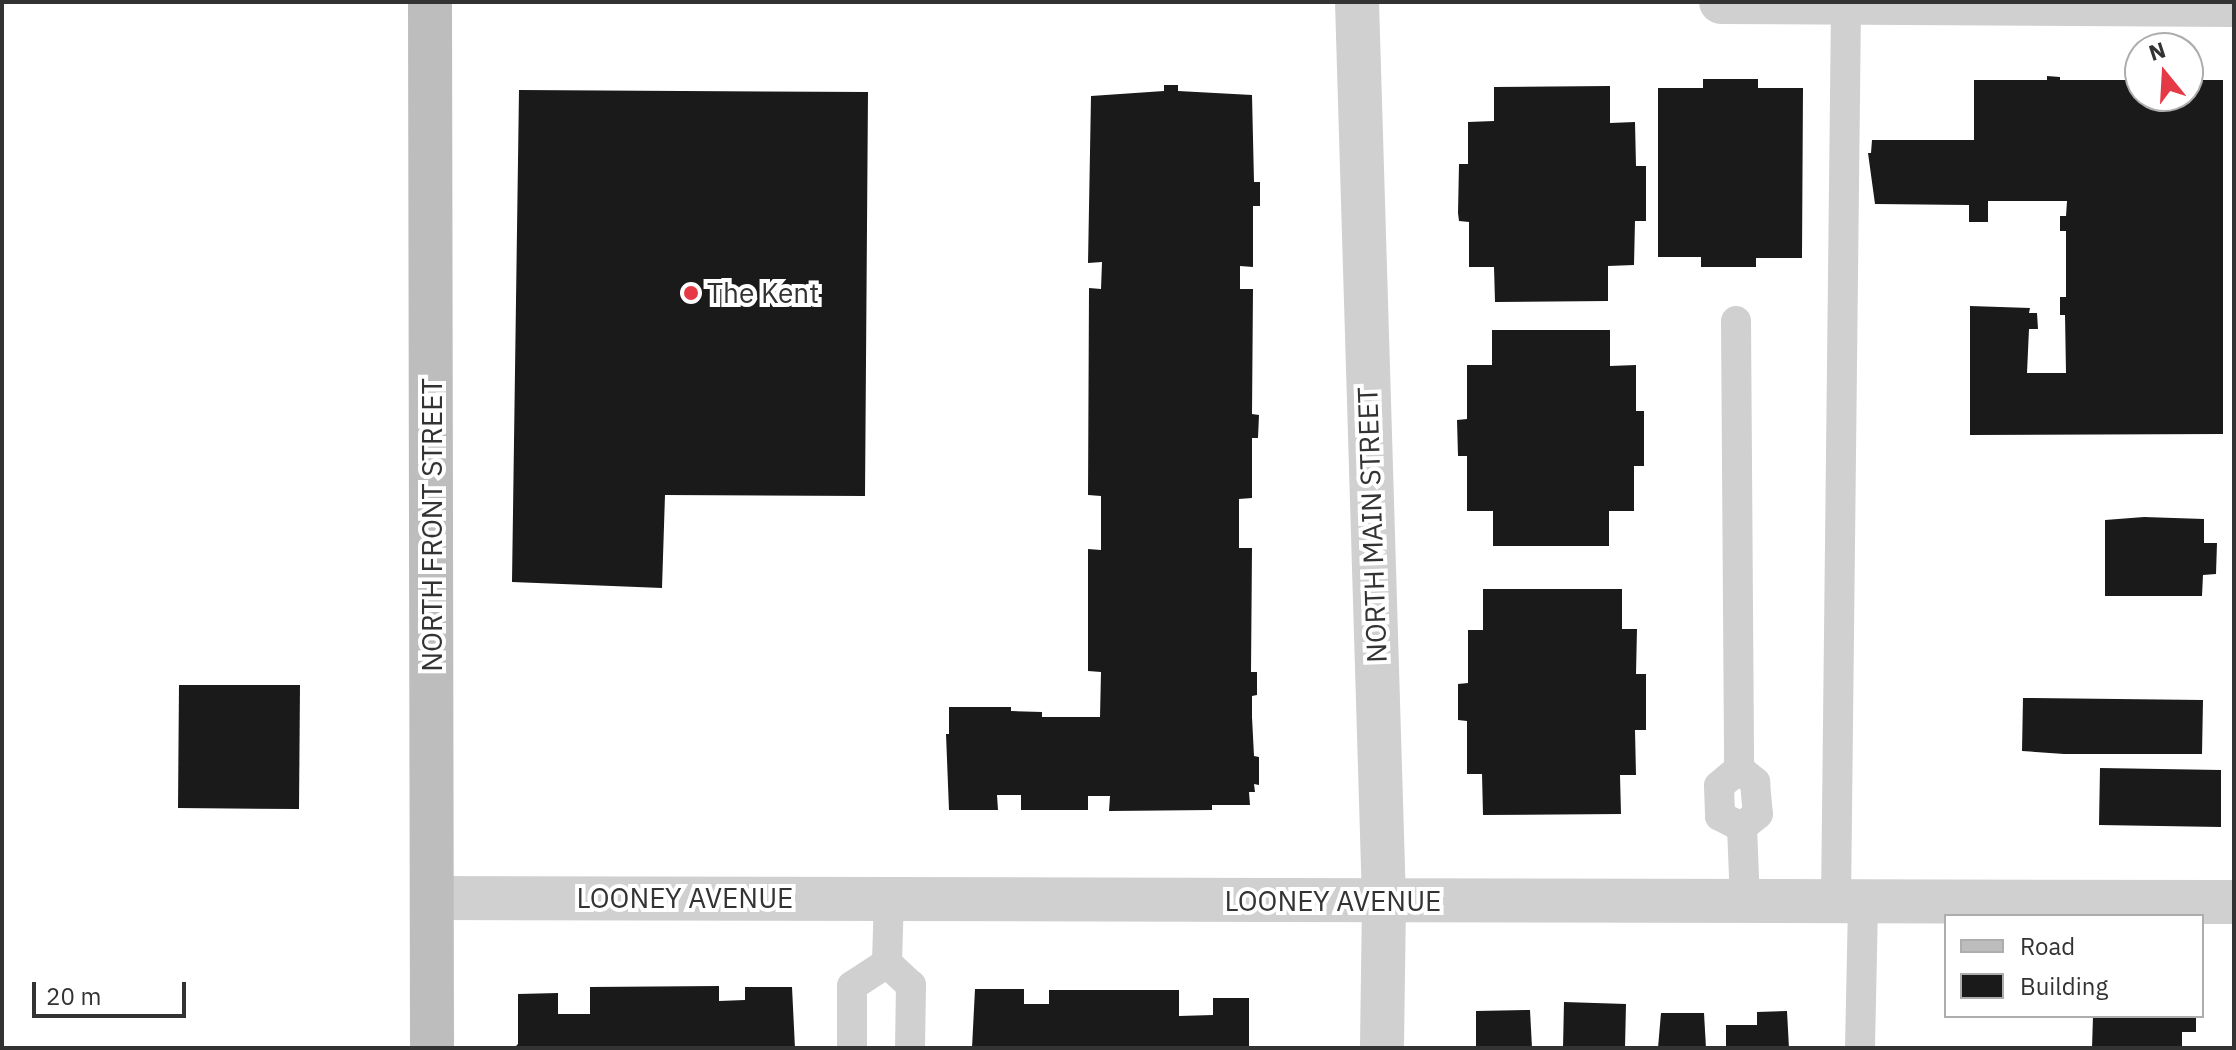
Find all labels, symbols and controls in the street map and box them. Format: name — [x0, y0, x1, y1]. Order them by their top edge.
north arrow — [2124, 32, 2204, 112]
text: N — [2145, 34, 2169, 67]
place label: The Kent — [707, 276, 819, 310]
marker: The Kent — [682, 284, 700, 302]
street label: NORTH FRONT STREET — [415, 378, 449, 672]
street label: NORTH MAIN STREET — [1350, 386, 1394, 664]
street label: LOONEY AVENUE — [577, 881, 793, 915]
street label: LOONEY AVENUE — [1225, 884, 1441, 918]
legend — [1944, 914, 2204, 1018]
text: Road — [2020, 930, 2075, 962]
scale bar — [36, 966, 190, 1016]
text: Building — [2020, 970, 2108, 1002]
text: 20 m — [46, 980, 101, 1012]

